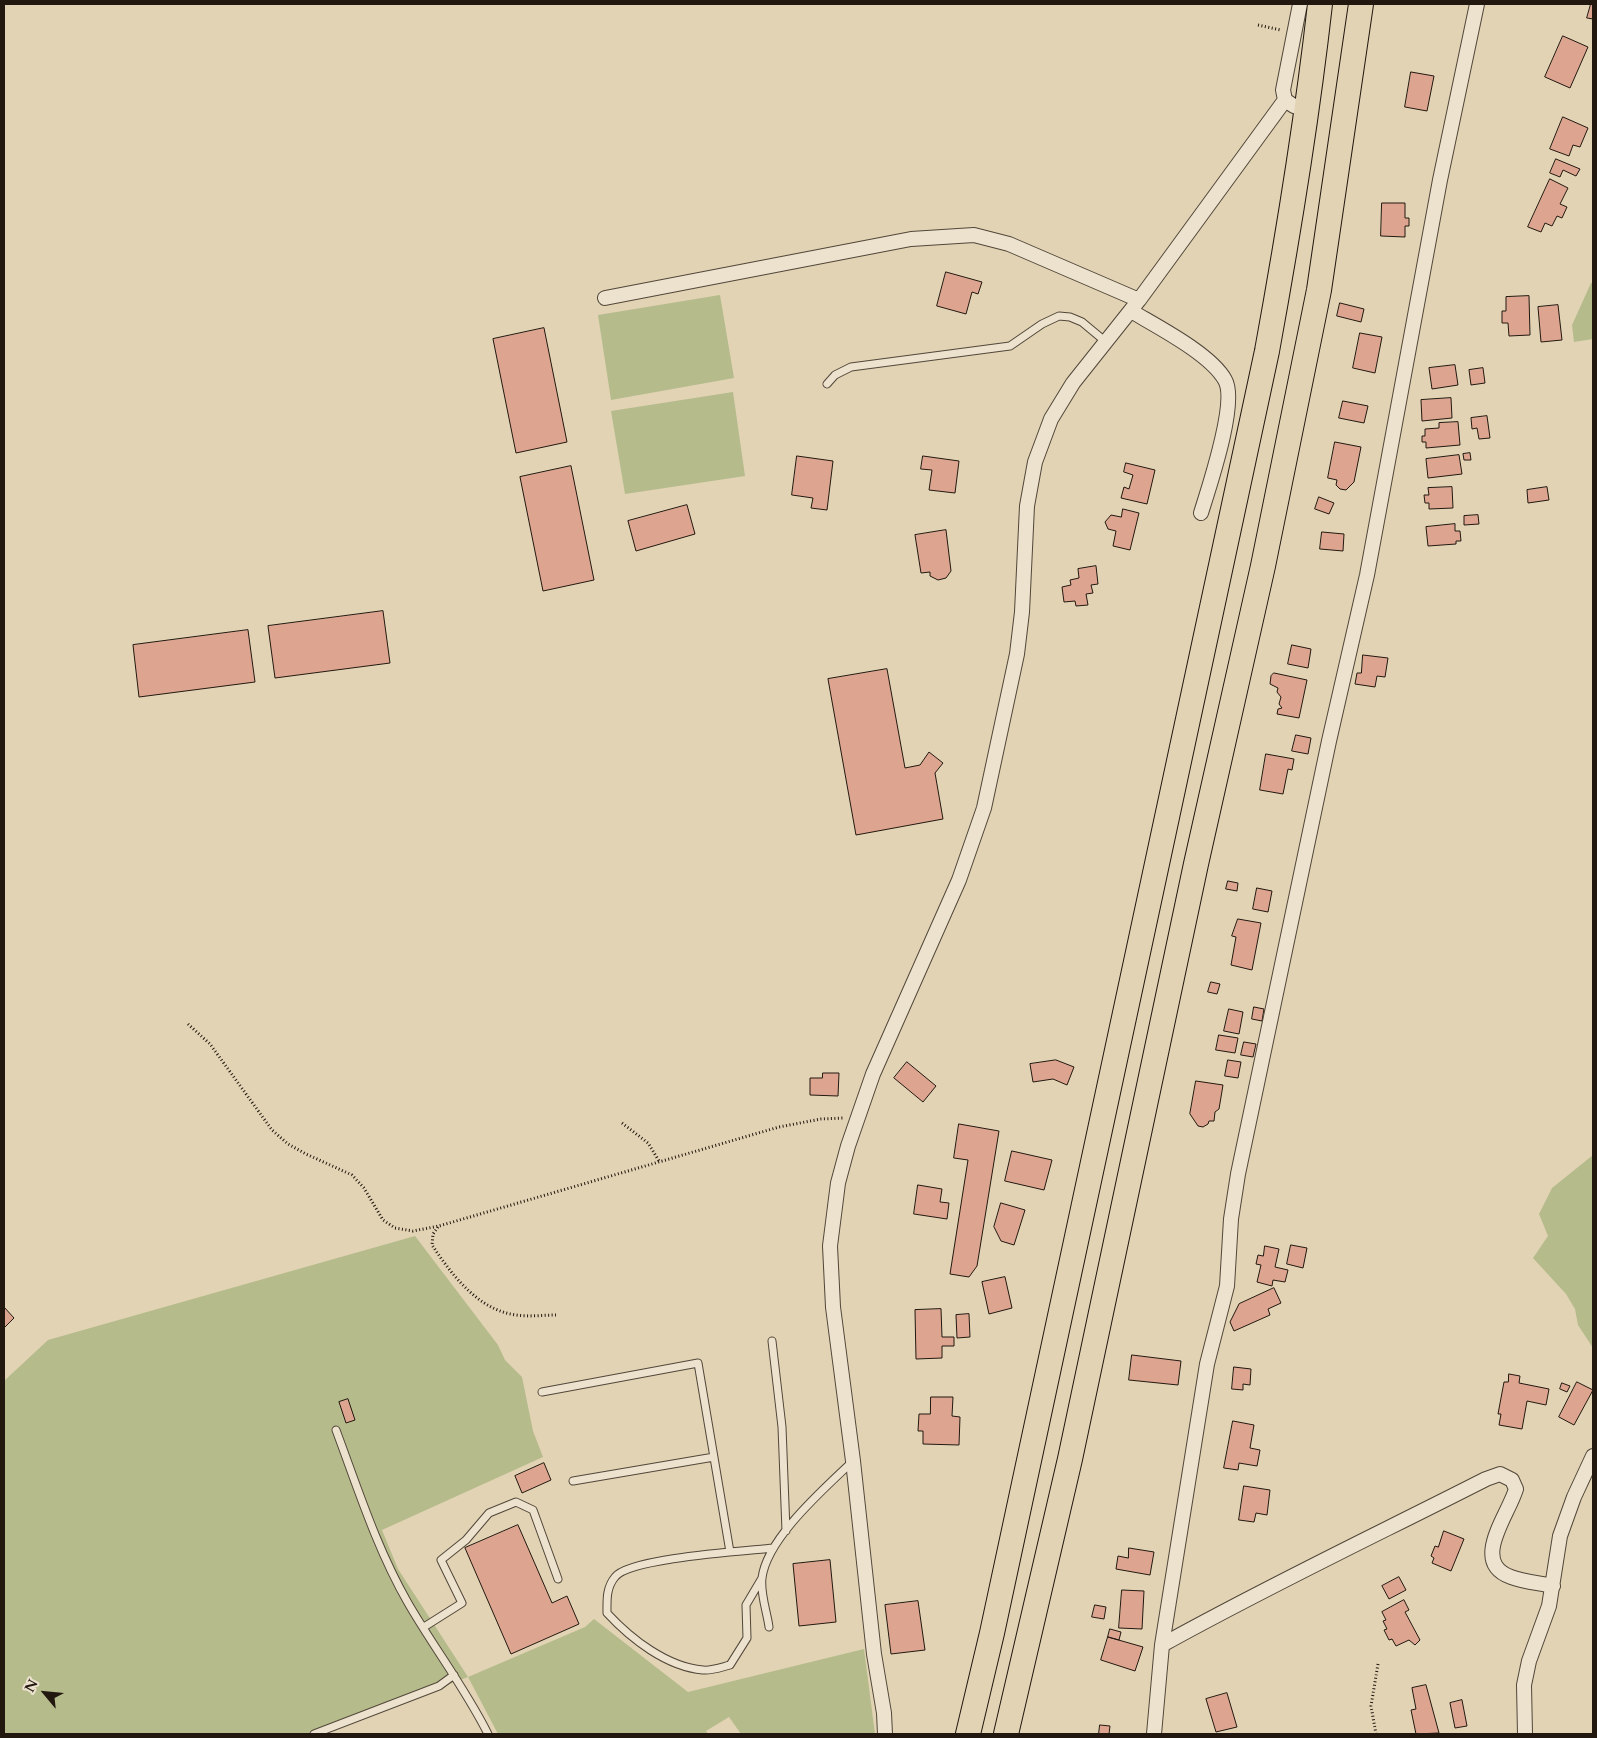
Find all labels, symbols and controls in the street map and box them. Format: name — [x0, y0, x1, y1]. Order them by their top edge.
north arrow — [20, 1668, 70, 1718]
text: N — [20, 1676, 43, 1696]

